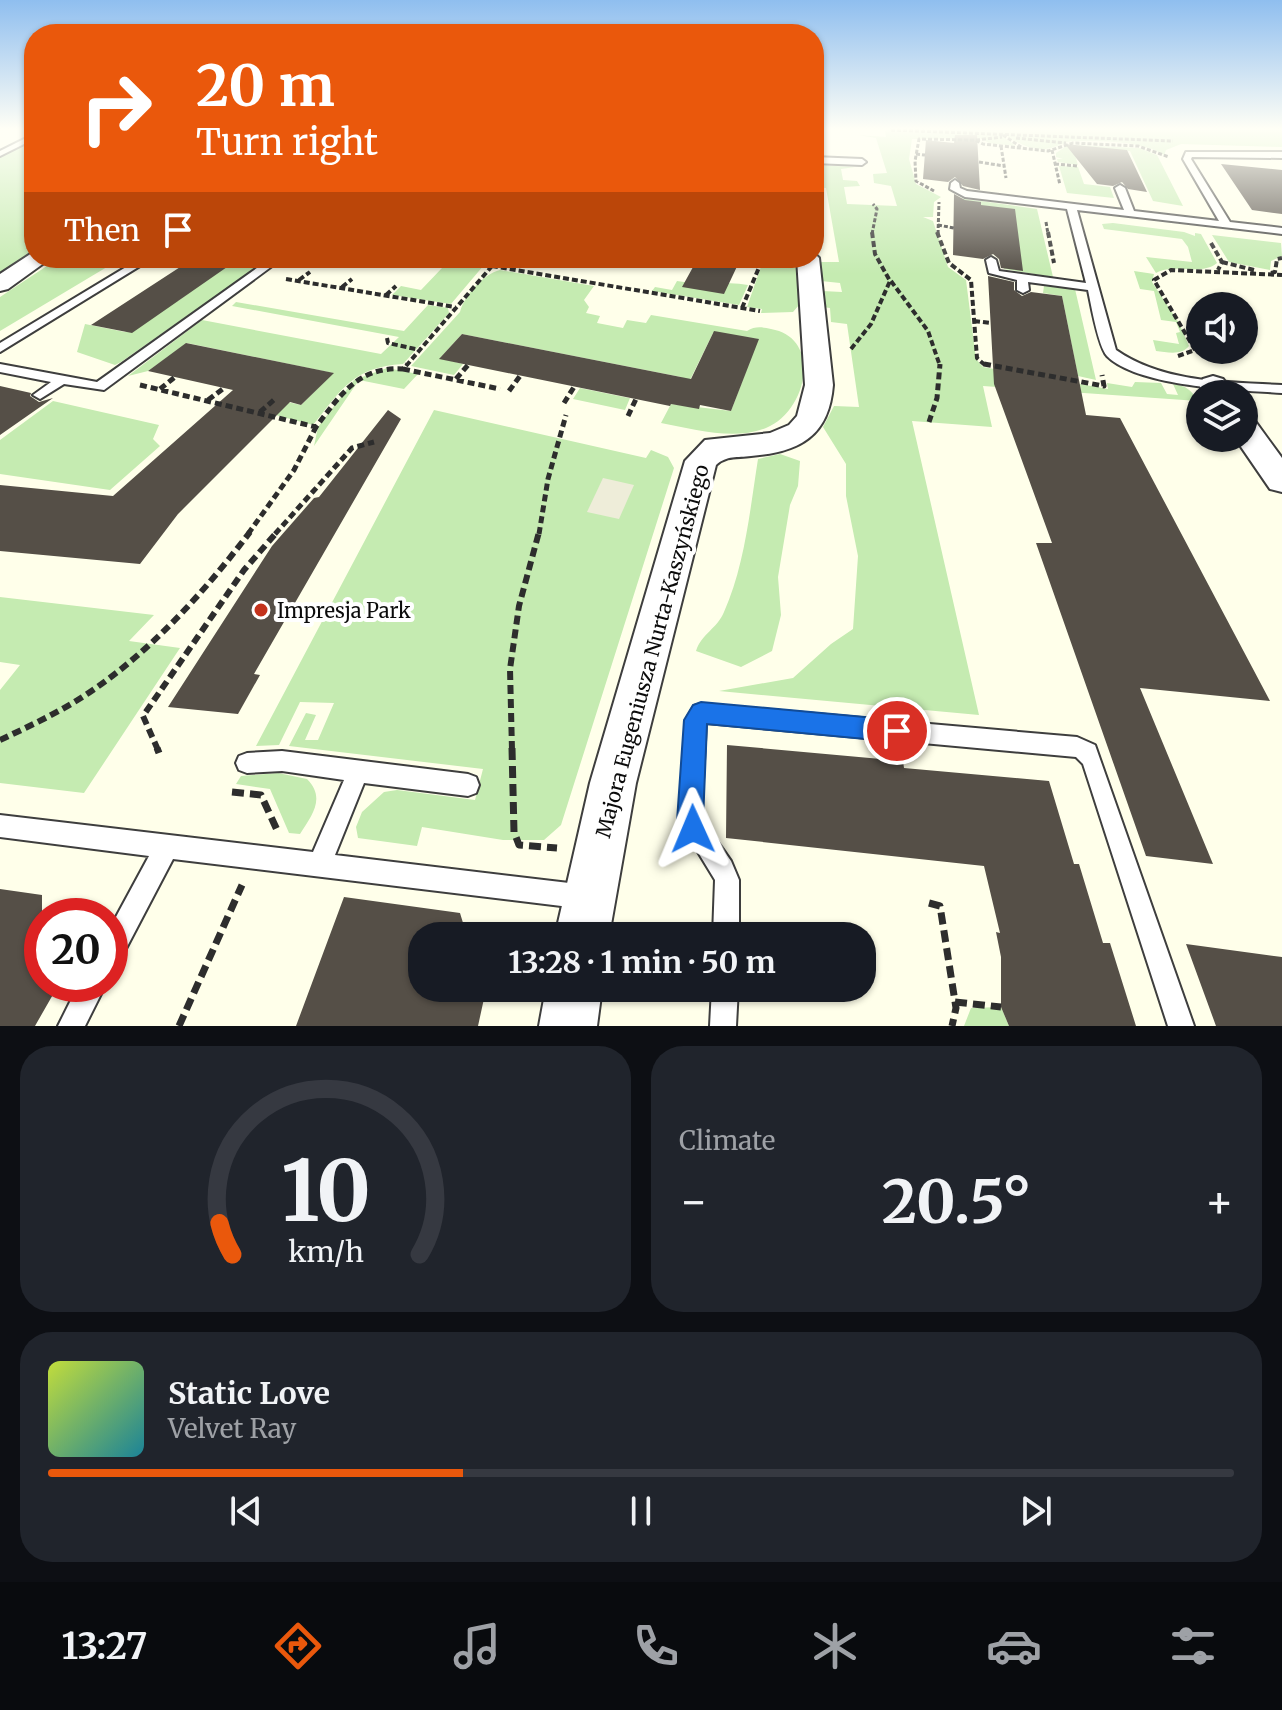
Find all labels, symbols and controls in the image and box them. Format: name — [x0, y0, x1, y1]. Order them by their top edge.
text: 20 m — [196, 51, 335, 121]
icon: right — [64, 56, 168, 160]
text: Turn right — [196, 120, 378, 165]
icon: arrive — [156, 208, 200, 252]
text: Then — [64, 211, 140, 249]
map controls — [1186, 292, 1258, 452]
button: sound — [1186, 292, 1258, 364]
button: layers — [1186, 380, 1258, 452]
street label: Majora Eugeniusza Nurta-Kaszyńskiego — [590, 461, 714, 840]
place label: Impresja Park — [277, 598, 411, 623]
marker: Impresja Park — [252, 601, 270, 619]
pin — [863, 697, 931, 765]
icon: arrive — [875, 709, 919, 753]
position arrow — [651, 787, 735, 871]
speed limit sign: 20 — [24, 898, 128, 1002]
text: 13:28 · 1 min · 50 m — [508, 943, 776, 981]
text: Climate — [679, 1124, 775, 1157]
text: 10 — [280, 1139, 371, 1244]
text: 20.5° — [882, 1164, 1031, 1239]
text: − — [679, 1174, 708, 1229]
text: + — [1205, 1174, 1234, 1229]
text: km/h — [288, 1234, 363, 1270]
text: Static Love — [168, 1374, 330, 1412]
text: Velvet Ray — [168, 1412, 296, 1445]
icon: previous — [224, 1489, 268, 1533]
icon: pause — [619, 1489, 663, 1533]
icon: next — [1014, 1489, 1058, 1533]
icon: directions — [270, 1618, 326, 1674]
icon: music — [449, 1618, 505, 1674]
icon: phone — [628, 1618, 684, 1674]
icon: climate — [807, 1618, 863, 1674]
icon: car — [986, 1618, 1042, 1674]
icon: filters — [1165, 1618, 1221, 1674]
text: 13:27 — [61, 1624, 147, 1669]

